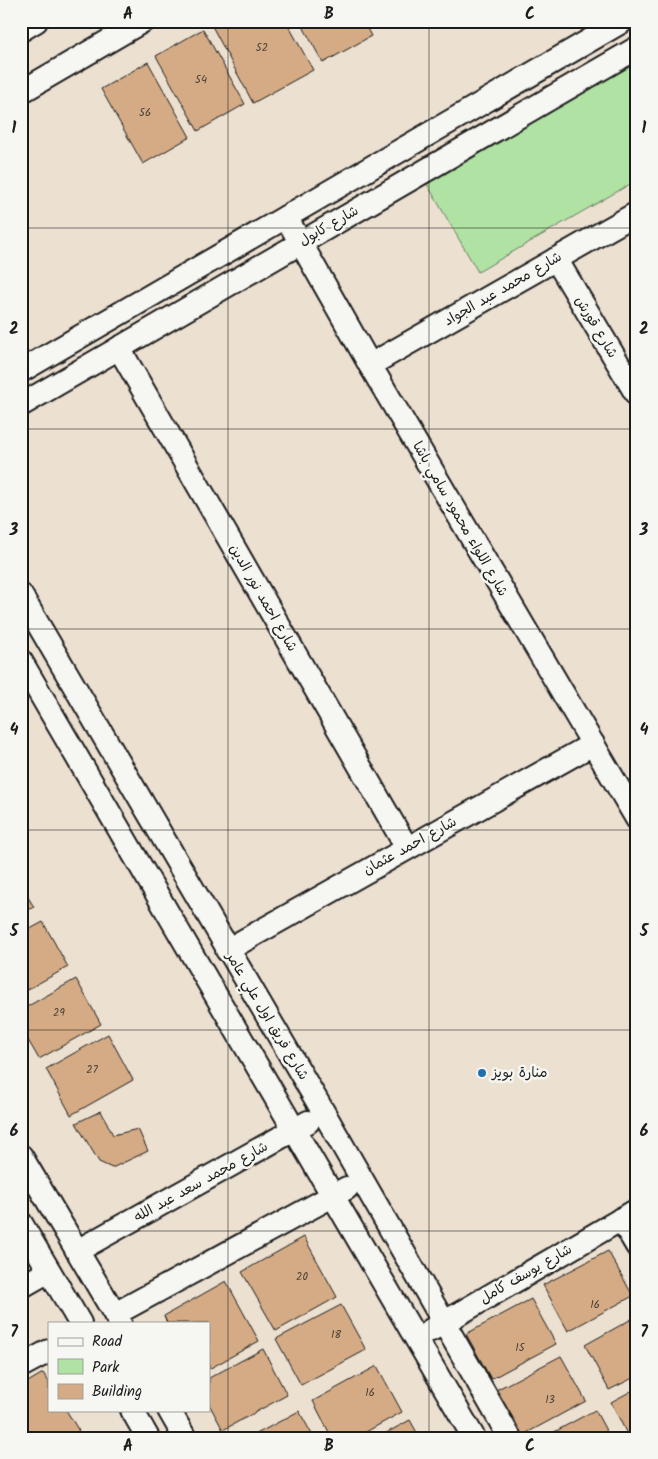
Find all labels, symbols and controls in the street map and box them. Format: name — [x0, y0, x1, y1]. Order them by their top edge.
text: A — [123, 2, 133, 27]
text: B — [324, 2, 334, 27]
text: C — [525, 2, 535, 27]
house number: 52 — [256, 39, 268, 57]
house number: 54 — [195, 71, 207, 89]
house number: 56 — [139, 104, 151, 122]
text: 1 — [12, 116, 17, 141]
text: 1 — [642, 116, 647, 141]
street label: شارع كابول — [295, 200, 363, 252]
street label: شارع محمد عبد الجواد — [440, 246, 566, 332]
street label: شارع قورش — [569, 292, 623, 362]
text: 2 — [9, 317, 19, 342]
text: 2 — [639, 317, 649, 342]
street label: شارع اللواء محمود سامي باشا — [406, 437, 513, 601]
text: 3 — [9, 518, 19, 543]
text: 3 — [639, 518, 649, 543]
street label: شارع احمد نور الدين — [223, 540, 303, 656]
text: 4 — [10, 718, 19, 743]
text: 4 — [640, 718, 649, 743]
street label: شارع احمد عثمان — [359, 811, 461, 881]
text: 5 — [9, 919, 20, 944]
text: 5 — [639, 919, 650, 944]
street label: شارع فريق اول علي عامر — [219, 947, 314, 1085]
house number: 29 — [53, 1004, 66, 1022]
house number: 27 — [86, 1061, 99, 1079]
place label: منارة بويز — [491, 1062, 547, 1084]
marker: منارة بويز — [476, 1067, 488, 1079]
text: 6 — [10, 1119, 19, 1144]
text: 6 — [640, 1119, 649, 1144]
street label: شارع محمد سعد عبد الله — [130, 1136, 272, 1228]
street label: شارع يوسف كامل — [476, 1239, 576, 1309]
house number: 20 — [296, 1268, 308, 1286]
house number: 16 — [590, 1296, 600, 1314]
text: 7 — [10, 1320, 18, 1345]
text: 7 — [640, 1320, 648, 1345]
legend — [48, 1322, 210, 1412]
house number: 18 — [331, 1326, 341, 1344]
text: Road — [92, 1330, 123, 1354]
house number: 15 — [515, 1339, 526, 1357]
text: Park — [92, 1356, 120, 1380]
text: Building — [92, 1380, 142, 1404]
house number: 16 — [365, 1384, 375, 1402]
house number: 13 — [545, 1391, 555, 1409]
text: A — [123, 1434, 133, 1459]
text: B — [324, 1434, 334, 1459]
text: C — [525, 1434, 535, 1459]

